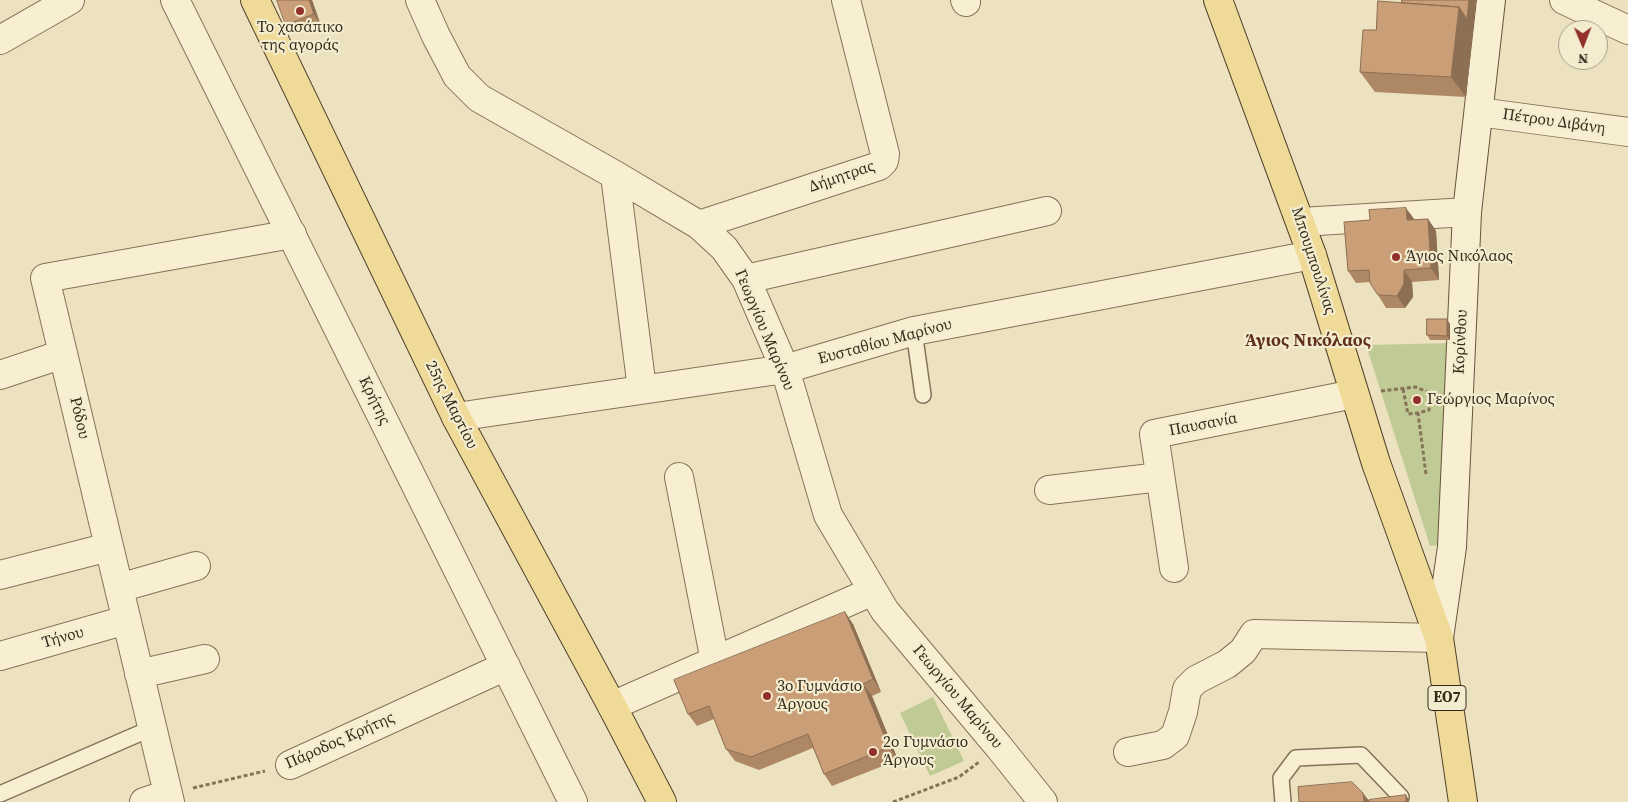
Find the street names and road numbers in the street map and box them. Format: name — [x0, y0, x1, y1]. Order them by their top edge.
street label: Πέτρου Διβάνη — [1501, 105, 1607, 139]
street label: Δήμητρας — [807, 157, 877, 197]
street label: Μπουμπουλίνας — [1287, 205, 1339, 317]
street label: Γεωργίου Μαρίνου — [730, 267, 798, 393]
street label: Κορίνθου — [1450, 309, 1472, 375]
street label: Ευσταθίου Μαρίνου — [816, 315, 954, 369]
street label: 25ης Μαρτίου — [421, 358, 481, 452]
street label: Κρήτης — [354, 374, 394, 428]
street label: Ρόδου — [65, 395, 93, 441]
street label: Παυσανία — [1167, 409, 1239, 441]
street label: Τήνου — [40, 623, 86, 653]
street label: Γεωργίου Μαρίνου — [908, 641, 1006, 753]
road number: ΕΟ7 — [1428, 686, 1466, 710]
street label: Πάροδος Κρήτης — [282, 708, 398, 774]

